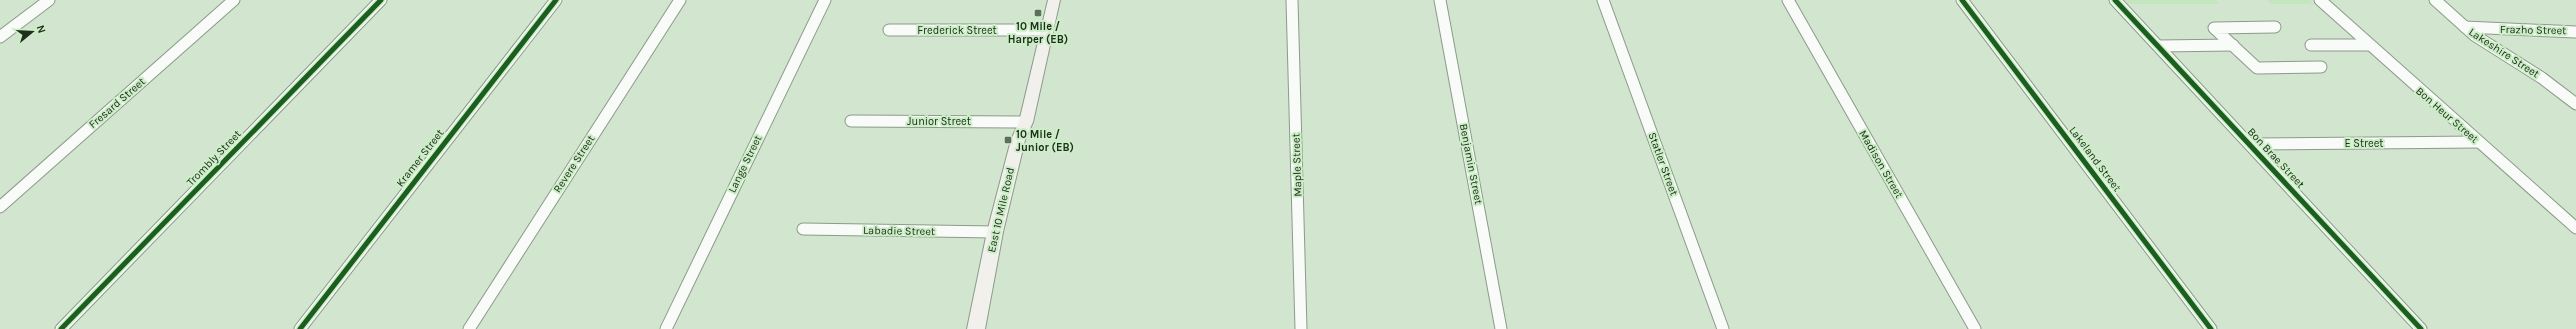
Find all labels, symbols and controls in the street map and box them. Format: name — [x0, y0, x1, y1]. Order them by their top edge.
marker: 10 Mile / Harper (EB) — [1033, 8, 1043, 18]
north arrow — [12, 12, 52, 52]
place label: 10 Mile / Harper (EB) — [1008, 20, 1068, 46]
text: N — [34, 23, 48, 35]
street label: Frazho Street — [2500, 23, 2566, 37]
street label: Frederick Street — [917, 24, 997, 37]
street label: Lakeshire Street — [2466, 25, 2542, 81]
street label: Fresard Street — [86, 75, 148, 131]
street label: Bon Heur Street — [2413, 84, 2481, 146]
street label: Junior Street — [907, 115, 971, 128]
street label: Benjamin Street — [1457, 123, 1485, 205]
street label: Lakeland Street — [2066, 124, 2124, 194]
street label: Bon Brae Street — [2245, 125, 2307, 191]
street label: Trombly Street — [184, 127, 244, 189]
street label: Kramer Street — [393, 127, 447, 189]
place label: 10 Mile / Junior (EB) — [1016, 128, 1074, 154]
street label: Madison Street — [1856, 128, 1906, 200]
street label: Statler Street — [1646, 131, 1680, 197]
street label: Revere Street — [551, 133, 597, 195]
street label: Lange Street — [725, 133, 765, 195]
street label: Maple Street — [1289, 133, 1305, 197]
marker: 10 Mile / Junior (EB) — [1003, 135, 1013, 145]
street label: E Street — [2345, 137, 2384, 150]
street label: East 10 Mile Road — [985, 166, 1017, 254]
street label: Labadie Street — [863, 224, 935, 238]

